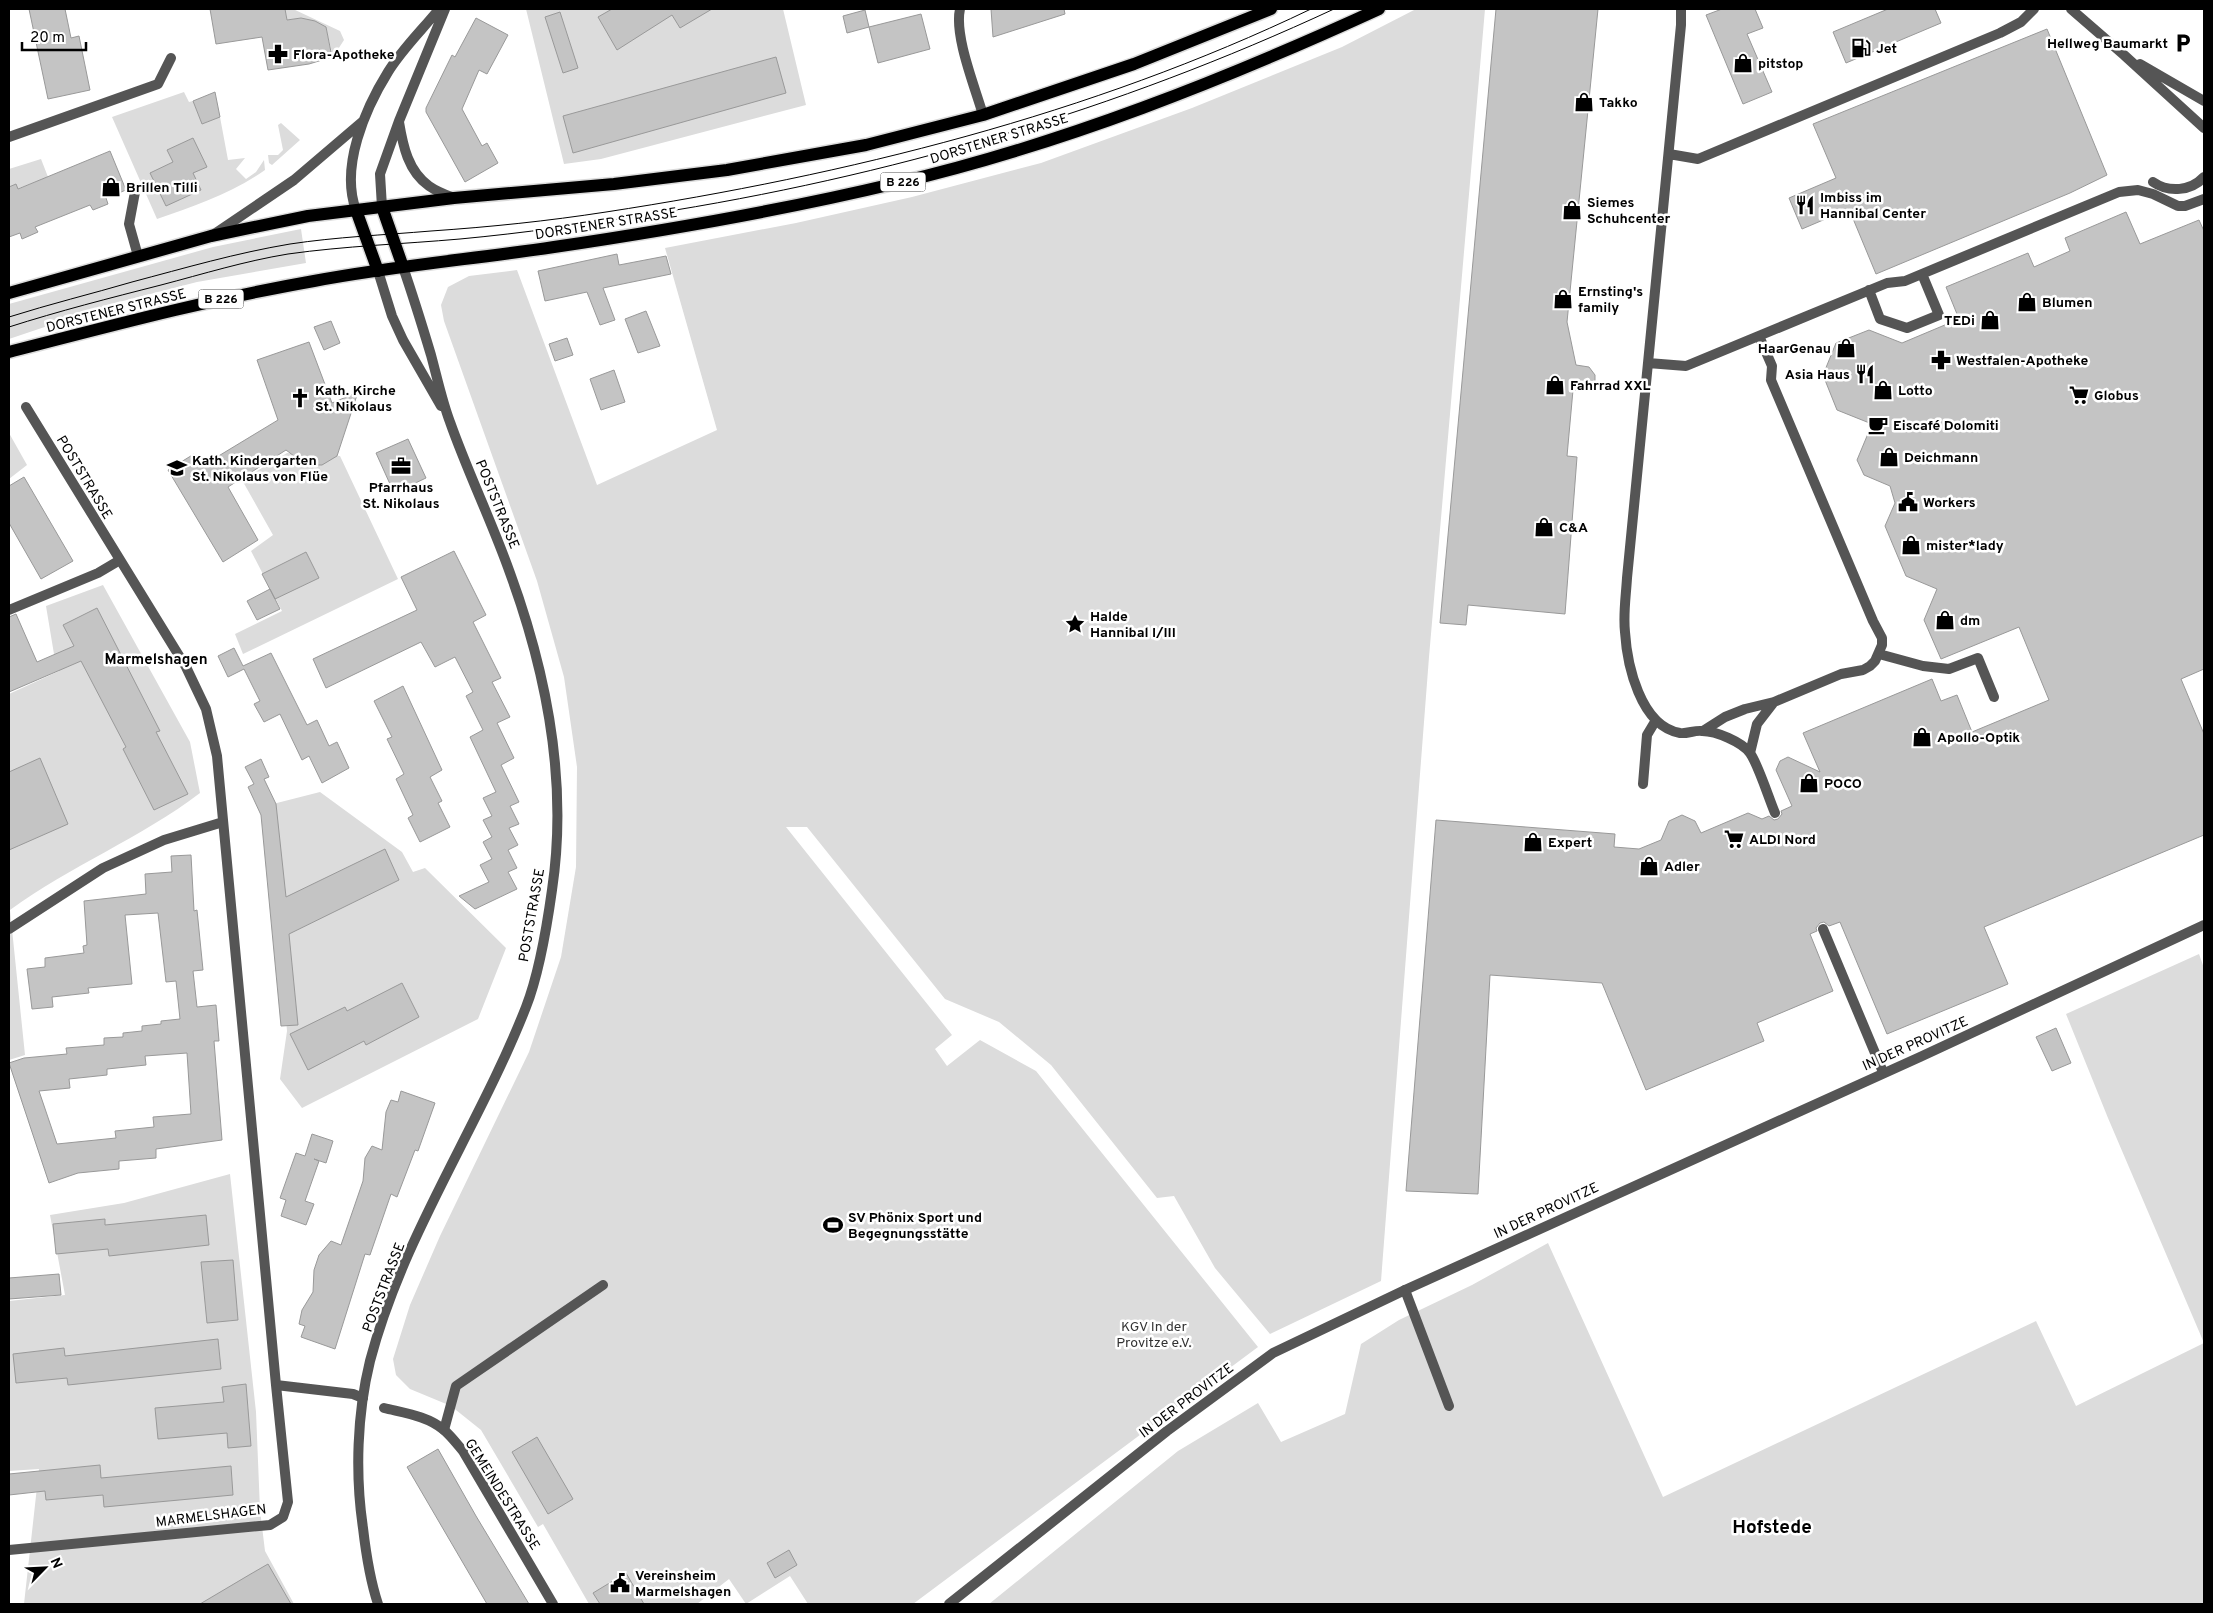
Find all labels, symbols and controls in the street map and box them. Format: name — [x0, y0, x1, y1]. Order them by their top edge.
scale bar — [22, 20, 86, 52]
text: 20 m — [30, 29, 65, 48]
parking icon: Hellweg Baumarkt — [2172, 32, 2194, 54]
place label: Hellweg Baumarkt — [2047, 36, 2168, 53]
fuel station icon: Jet — [1850, 37, 1872, 59]
place label: Jet — [1876, 41, 1897, 58]
pharmacy icon: Flora-Apotheke — [267, 43, 289, 65]
place label: Flora-Apotheke — [293, 47, 395, 64]
shop icon: pitstop — [1732, 52, 1754, 74]
place label: pitstop — [1758, 56, 1803, 73]
shop icon: Takko — [1573, 91, 1595, 113]
place label: Takko — [1599, 95, 1638, 112]
street label: DORSTENER STRASSE — [928, 110, 1071, 169]
road number: B 226 — [880, 172, 926, 192]
shop icon: Brillen Tilli — [100, 176, 122, 198]
place label: Brillen Tilli — [126, 180, 198, 197]
place label: Imbiss im Hannibal Center — [1820, 190, 1926, 223]
restaurant icon: Imbiss im Hannibal Center — [1794, 194, 1816, 216]
place label: Siemes Schuhcenter — [1587, 195, 1671, 228]
shop icon: Siemes Schuhcenter — [1561, 199, 1583, 221]
street label: DORSTENER STRASSE — [534, 205, 678, 244]
place label: Ernsting's family — [1578, 284, 1643, 317]
street label: DORSTENER STRASSE — [45, 286, 188, 337]
shop icon: Ernsting's family — [1552, 288, 1574, 310]
road number: B 226 — [198, 290, 244, 308]
shop icon: Blumen — [2016, 291, 2038, 313]
place label: Blumen — [2042, 295, 2093, 312]
shop icon: TEDi — [1979, 309, 2001, 331]
place label: TEDi — [1944, 313, 1975, 330]
shop icon: HaarGenau — [1835, 337, 1857, 359]
place label: HaarGenau — [1758, 341, 1831, 358]
pharmacy icon: Westfalen-Apotheke — [1930, 349, 1952, 371]
place label: Westfalen-Apotheke — [1956, 353, 2088, 370]
restaurant icon: Asia Haus — [1854, 363, 1876, 385]
place label: Asia Haus — [1785, 367, 1850, 384]
shop icon: Fahrrad XXL — [1544, 374, 1566, 396]
place label: Fahrrad XXL — [1570, 378, 1651, 395]
shop icon: Lotto — [1872, 379, 1894, 401]
place label: Kath. Kirche St. Nikolaus — [315, 383, 396, 416]
place label: Lotto — [1898, 383, 1933, 400]
supermarket icon: Globus — [2068, 384, 2090, 406]
church icon: Kath. Kirche St. Nikolaus — [289, 387, 311, 409]
place label: Globus — [2094, 388, 2139, 405]
cafe icon: Eiscafé Dolomiti — [1867, 414, 1889, 436]
place label: Eiscafé Dolomiti — [1893, 418, 1999, 435]
street label: POSTSTRASSE — [52, 433, 115, 523]
shop icon: Deichmann — [1878, 446, 1900, 468]
place label: Deichmann — [1904, 450, 1978, 467]
place label: Kath. Kindergarten St. Nikolaus von Flüe — [192, 453, 328, 486]
office icon: Pfarrhaus St. Nikolaus — [390, 455, 412, 477]
school or university icon: Kath. Kindergarten St. Nikolaus von Flüe — [166, 457, 188, 479]
street label: POSTSTRASSE — [471, 457, 522, 552]
place label: Pfarrhaus St. Nikolaus — [362, 480, 440, 513]
public building icon: Workers — [1897, 491, 1919, 513]
place label: Workers — [1923, 495, 1976, 512]
shop icon: C&A — [1533, 516, 1555, 538]
place label: C&A — [1559, 520, 1588, 537]
shop icon: mister*lady — [1900, 534, 1922, 556]
place label: mister*lady — [1926, 538, 2004, 555]
place label: Halde Hannibal I/III — [1090, 609, 1176, 642]
shop icon: dm — [1934, 609, 1956, 631]
place icon: Halde Hannibal I/III — [1064, 613, 1086, 635]
place label: dm — [1960, 613, 1980, 630]
district label: Marmelshagen — [104, 651, 208, 670]
shop icon: Apollo-Optik — [1911, 726, 1933, 748]
place label: Apollo-Optik — [1937, 730, 2020, 747]
shop icon: POCO — [1798, 772, 1820, 794]
place label: POCO — [1824, 776, 1862, 793]
supermarket icon: ALDI Nord — [1723, 828, 1745, 850]
shop icon: Expert — [1522, 831, 1544, 853]
place label: ALDI Nord — [1749, 832, 1816, 849]
place label: Expert — [1548, 835, 1592, 852]
shop icon: Adler — [1638, 855, 1660, 877]
place label: Adler — [1664, 859, 1700, 876]
street label: POSTSTRASSE — [516, 867, 549, 963]
street label: IN DER PROVITZE — [1860, 1013, 1971, 1075]
street label: IN DER PROVITZE — [1491, 1180, 1602, 1243]
place label: SV Phönix Sport und Begegnungsstätte — [848, 1210, 982, 1243]
sports icon: SV Phönix Sport und Begegnungsstätte — [822, 1214, 844, 1236]
street label: POSTSTRASSE — [359, 1240, 409, 1335]
park label: KGV In der Provitze e.V. — [1116, 1319, 1192, 1352]
street label: IN DER PROVITZE — [1136, 1360, 1237, 1442]
street label: GEMEINDESTRASSE — [460, 1436, 543, 1554]
street label: MARMELSHAGEN — [155, 1501, 267, 1532]
district label: Hofstede — [1732, 1516, 1812, 1540]
north arrow — [20, 1543, 70, 1593]
text: N — [46, 1555, 65, 1571]
place label: Vereinsheim Marmelshagen — [635, 1568, 731, 1601]
public building icon: Vereinsheim Marmelshagen — [609, 1572, 631, 1594]

